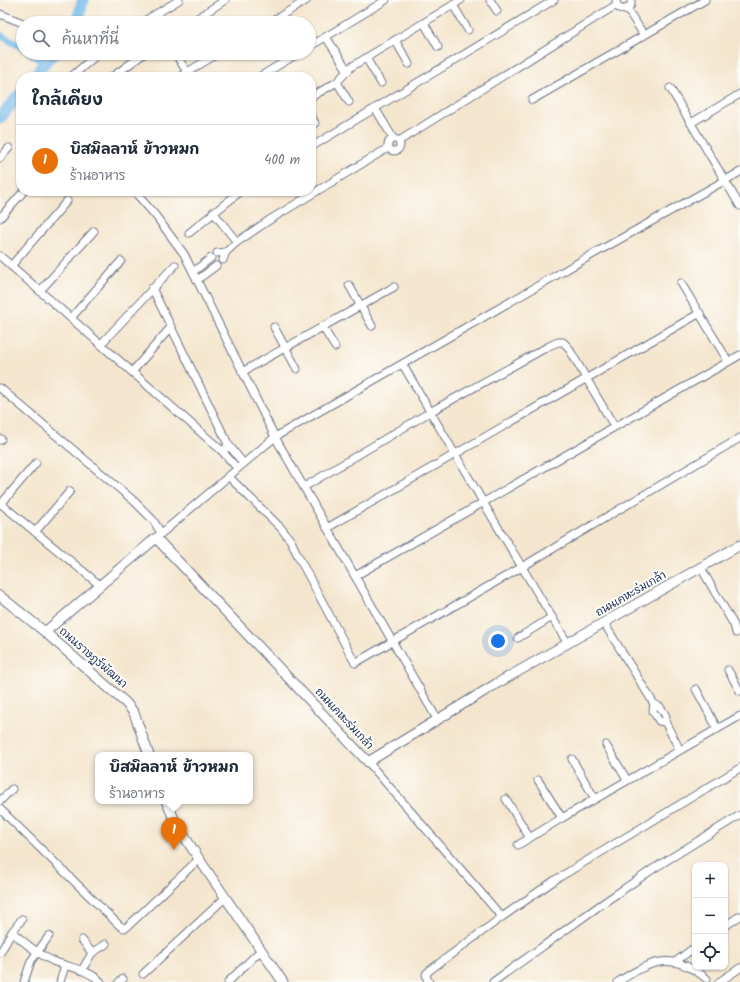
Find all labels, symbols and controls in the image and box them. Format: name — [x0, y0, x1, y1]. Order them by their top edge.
search box — [16, 16, 316, 60]
icon: search — [30, 27, 52, 49]
text: ค้นหาที่นี่ — [62, 28, 119, 52]
text: ใกล้เคียง — [32, 87, 103, 114]
text: บิสมิลลาห์ ข้าวหมก — [70, 138, 199, 162]
text: 1 — [43, 150, 47, 171]
text: 400 m — [264, 150, 300, 171]
text: ร้านอาหาร — [70, 166, 126, 187]
street label: ถนนเคหะร่มเกล้า — [592, 566, 670, 622]
street label: ถนนราษฏร์พัฒนา — [55, 623, 131, 693]
your location — [488, 631, 508, 651]
street label: ถนนเคหะร่มเกล้า — [310, 684, 378, 754]
popup — [95, 752, 253, 804]
text: บิสมิลลาห์ ข้าวหมก — [109, 756, 239, 780]
text: ร้านอาหาร — [109, 784, 165, 805]
pin: 1 — [161, 817, 187, 850]
map controls — [692, 862, 728, 970]
button: + — [692, 862, 728, 898]
button: − — [692, 898, 728, 934]
button: locate — [692, 934, 728, 970]

